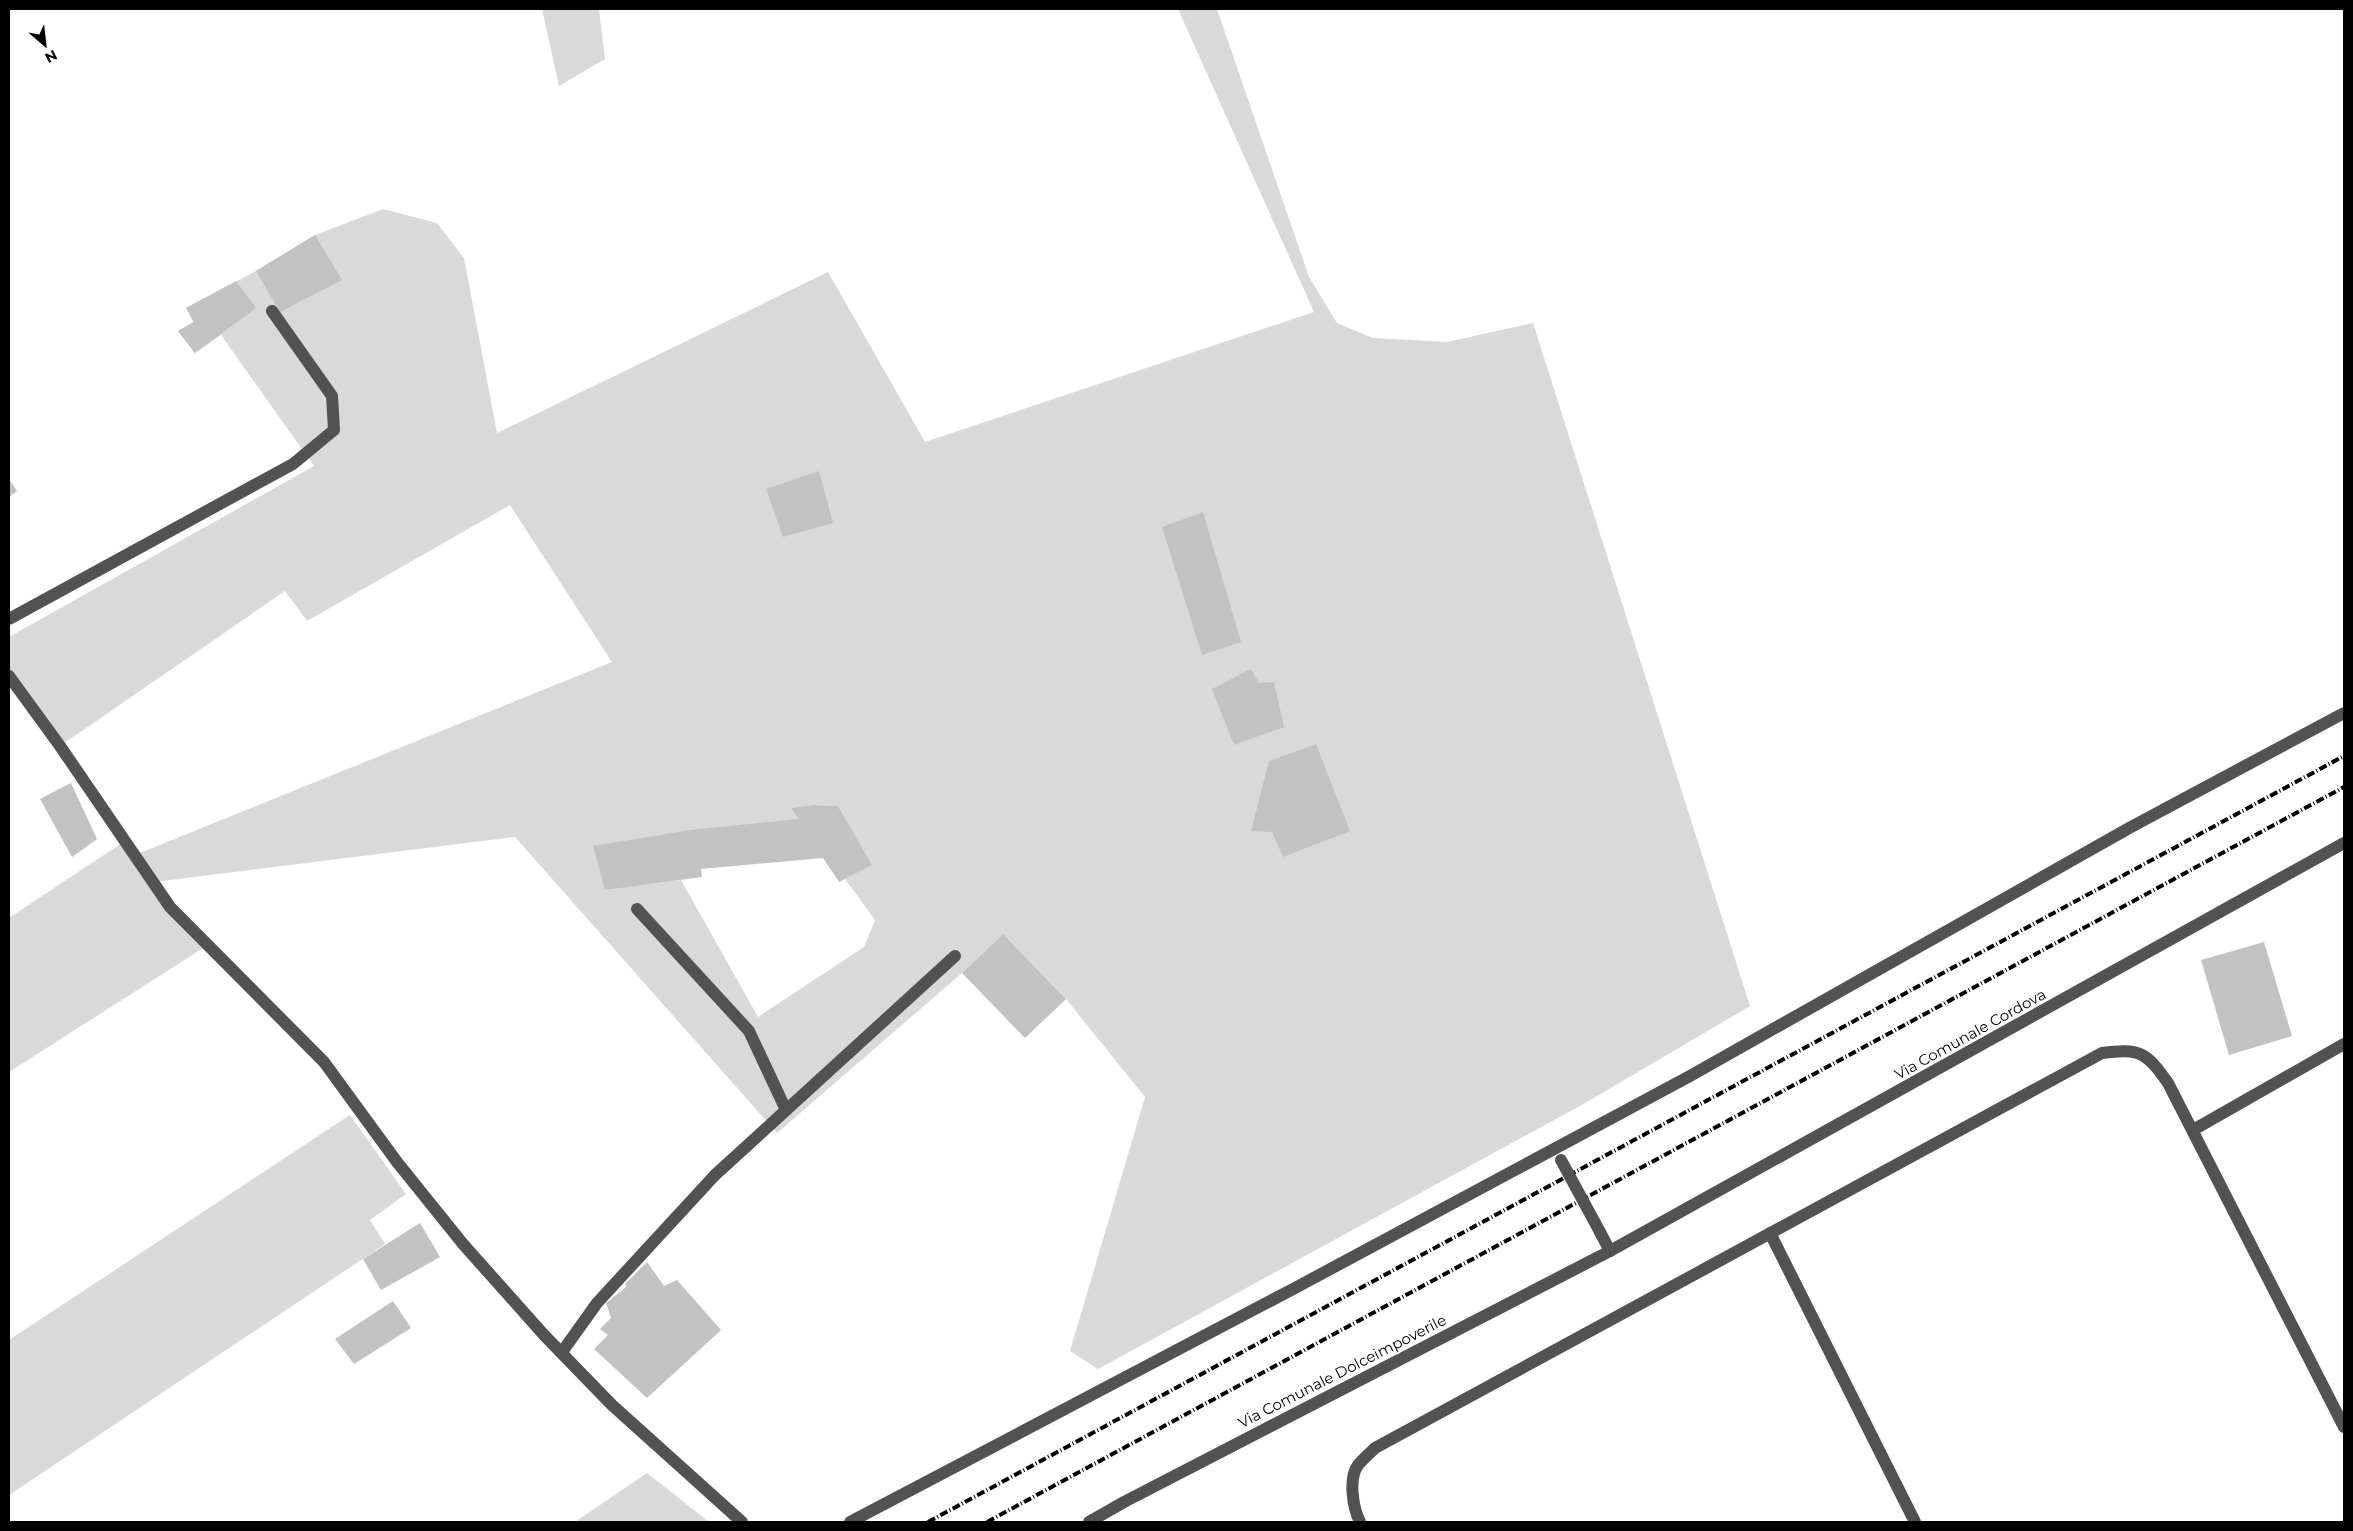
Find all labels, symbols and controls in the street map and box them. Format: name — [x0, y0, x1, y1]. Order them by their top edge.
north arrow — [20, 20, 70, 70]
text: N — [42, 46, 60, 67]
street label: Via Comunale Cordova — [1891, 984, 2049, 1084]
street label: Via Comunale Dolceimpoverile — [1235, 1310, 1449, 1432]

